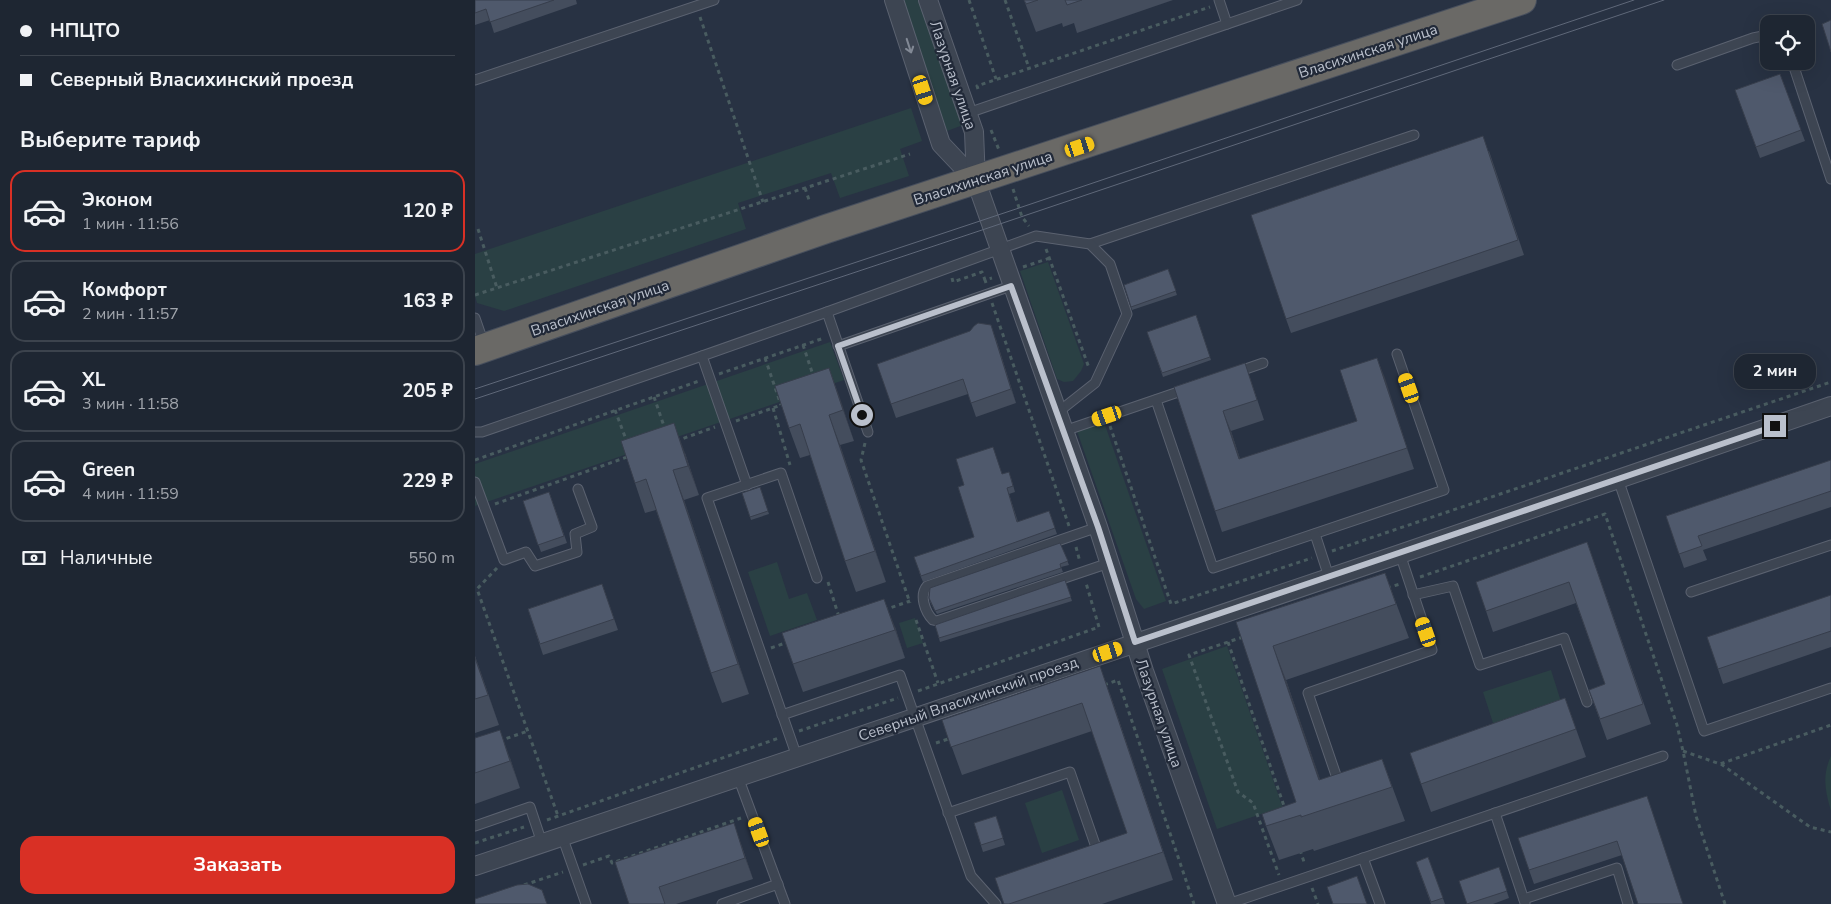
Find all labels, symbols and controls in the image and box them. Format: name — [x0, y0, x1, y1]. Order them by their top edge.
map controls — [1760, 15, 1815, 70]
button: locate — [1760, 15, 1815, 70]
text: НПЦТО — [50, 18, 120, 44]
street label: Лазурная улица — [925, 18, 981, 132]
street label: Власихинская улица — [1296, 19, 1440, 83]
one-way arrow — [905, 38, 914, 54]
text: Северный Власихинский проезд — [50, 67, 353, 93]
car — [911, 73, 934, 107]
text: Выберите тариф — [20, 125, 201, 155]
car — [1063, 135, 1096, 159]
street label: Власихинская улица — [911, 146, 1055, 210]
text: Эконом — [82, 187, 153, 213]
icon: car — [22, 189, 67, 234]
text: 120 ₽ — [402, 198, 453, 224]
text: 1 мин · 11:56 — [82, 213, 179, 235]
street label: Власихинская улица — [528, 275, 672, 341]
text: Комфорт — [82, 277, 167, 303]
icon: car — [22, 279, 67, 324]
text: 163 ₽ — [402, 288, 453, 314]
text: 2 мин · 11:57 — [82, 303, 179, 325]
callout: 2 мин — [1734, 354, 1816, 388]
text: 2 мин — [1753, 360, 1797, 382]
text: XL — [82, 367, 105, 393]
icon: car — [22, 369, 67, 414]
car — [1397, 371, 1420, 405]
text: 205 ₽ — [402, 378, 453, 404]
text: 3 мин · 11:58 — [82, 393, 179, 415]
route start — [851, 404, 873, 426]
car — [1090, 404, 1123, 428]
route end — [1764, 415, 1786, 437]
text: Green — [82, 457, 135, 483]
icon: car — [22, 459, 67, 504]
text: 229 ₽ — [402, 468, 453, 494]
text: 4 мин · 11:59 — [82, 483, 179, 505]
icon: cash — [20, 544, 48, 572]
text: Наличные — [60, 545, 153, 571]
text: 550 m — [408, 547, 455, 569]
car — [1414, 615, 1437, 649]
car — [1091, 640, 1124, 664]
street label: Северный Власихинский проезд — [855, 652, 1081, 746]
street label: Лазурная улица — [1131, 656, 1187, 770]
car — [746, 815, 771, 849]
button: Заказать — [20, 836, 455, 894]

